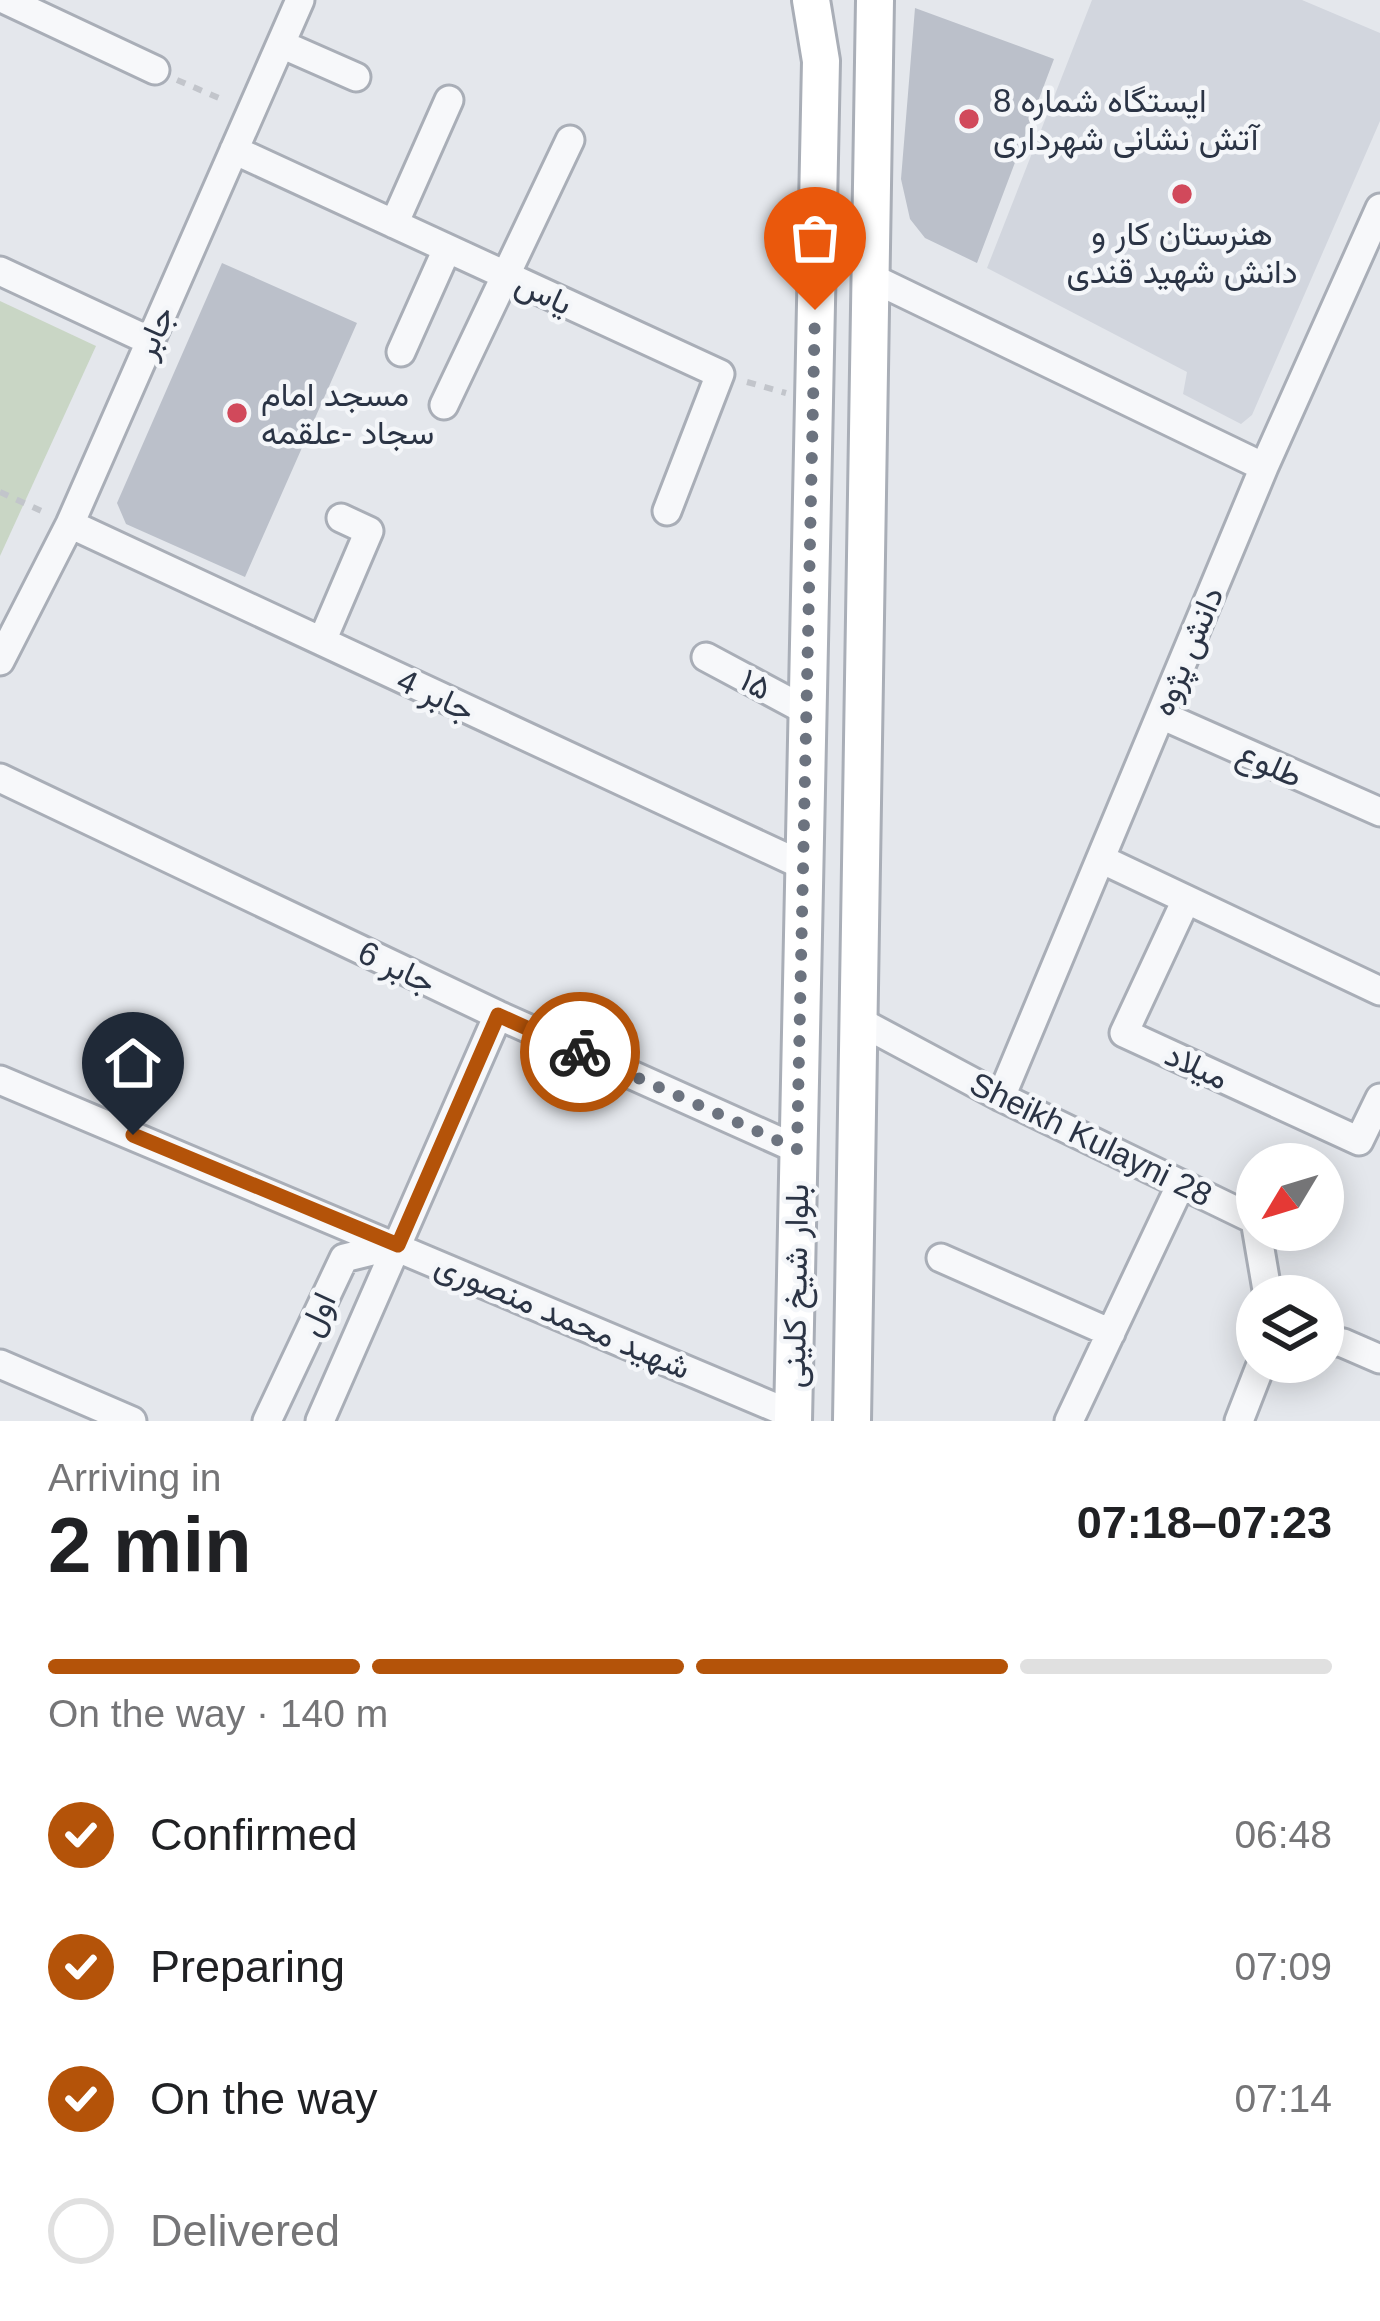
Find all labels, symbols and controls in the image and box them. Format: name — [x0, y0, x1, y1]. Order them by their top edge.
place label: ایستگاه شماره 8 آتش نشانی شهرداری — [993, 82, 1261, 159]
marker: ایستگاه شماره 8 آتش نشانی شهرداری — [956, 106, 982, 132]
marker: هنرستان کار و دانش شهید قندی — [1169, 181, 1195, 207]
pin — [764, 187, 866, 310]
icon: bag — [782, 205, 848, 271]
place label: هنرستان کار و دانش شهید قندی — [1066, 215, 1298, 292]
street label: یاس — [510, 264, 578, 323]
street label: جابر — [126, 300, 184, 366]
place label: مسجد امام سجاد -علقمه — [261, 376, 434, 452]
marker: مسجد امام سجاد -علقمه — [224, 400, 250, 426]
street label: دانش پژوه — [1143, 581, 1234, 723]
street label: جابر 4 — [391, 661, 480, 731]
street label: ۱۵ — [735, 661, 777, 707]
street label: طلوع — [1230, 733, 1308, 798]
street label: جابر 6 — [352, 933, 441, 1003]
courier — [520, 992, 640, 1112]
pin — [82, 1012, 184, 1135]
icon: bike — [547, 1019, 613, 1085]
icon: home — [100, 1030, 166, 1096]
street label: میلاد — [1159, 1035, 1234, 1097]
street label: Sheikh Kulayni 28 — [964, 1064, 1218, 1214]
north arrow — [1236, 1143, 1344, 1251]
map controls — [1236, 1143, 1344, 1383]
street label: بلوار شیخ کلینی — [775, 1184, 819, 1389]
street label: شهید محمد منصوری — [429, 1246, 696, 1388]
button: layers — [1236, 1275, 1344, 1383]
street label: اول — [291, 1286, 345, 1342]
text: Arriving in — [48, 1456, 221, 1499]
text: 07:18–07:23 — [1077, 1497, 1332, 1548]
text: 2 min — [48, 1501, 252, 1589]
text: On the way · 140 m — [48, 1692, 388, 1735]
icon: check — [48, 1802, 114, 1868]
text: Confirmed — [150, 1809, 358, 1860]
text: 06:48 — [1234, 1813, 1332, 1856]
icon: check — [48, 1934, 114, 2000]
text: Preparing — [150, 1941, 345, 1992]
text: 07:09 — [1234, 1945, 1332, 1988]
icon: check — [48, 2066, 114, 2132]
text: On the way — [150, 2073, 378, 2124]
text: 07:14 — [1234, 2077, 1332, 2120]
text: Delivered — [150, 2205, 340, 2256]

